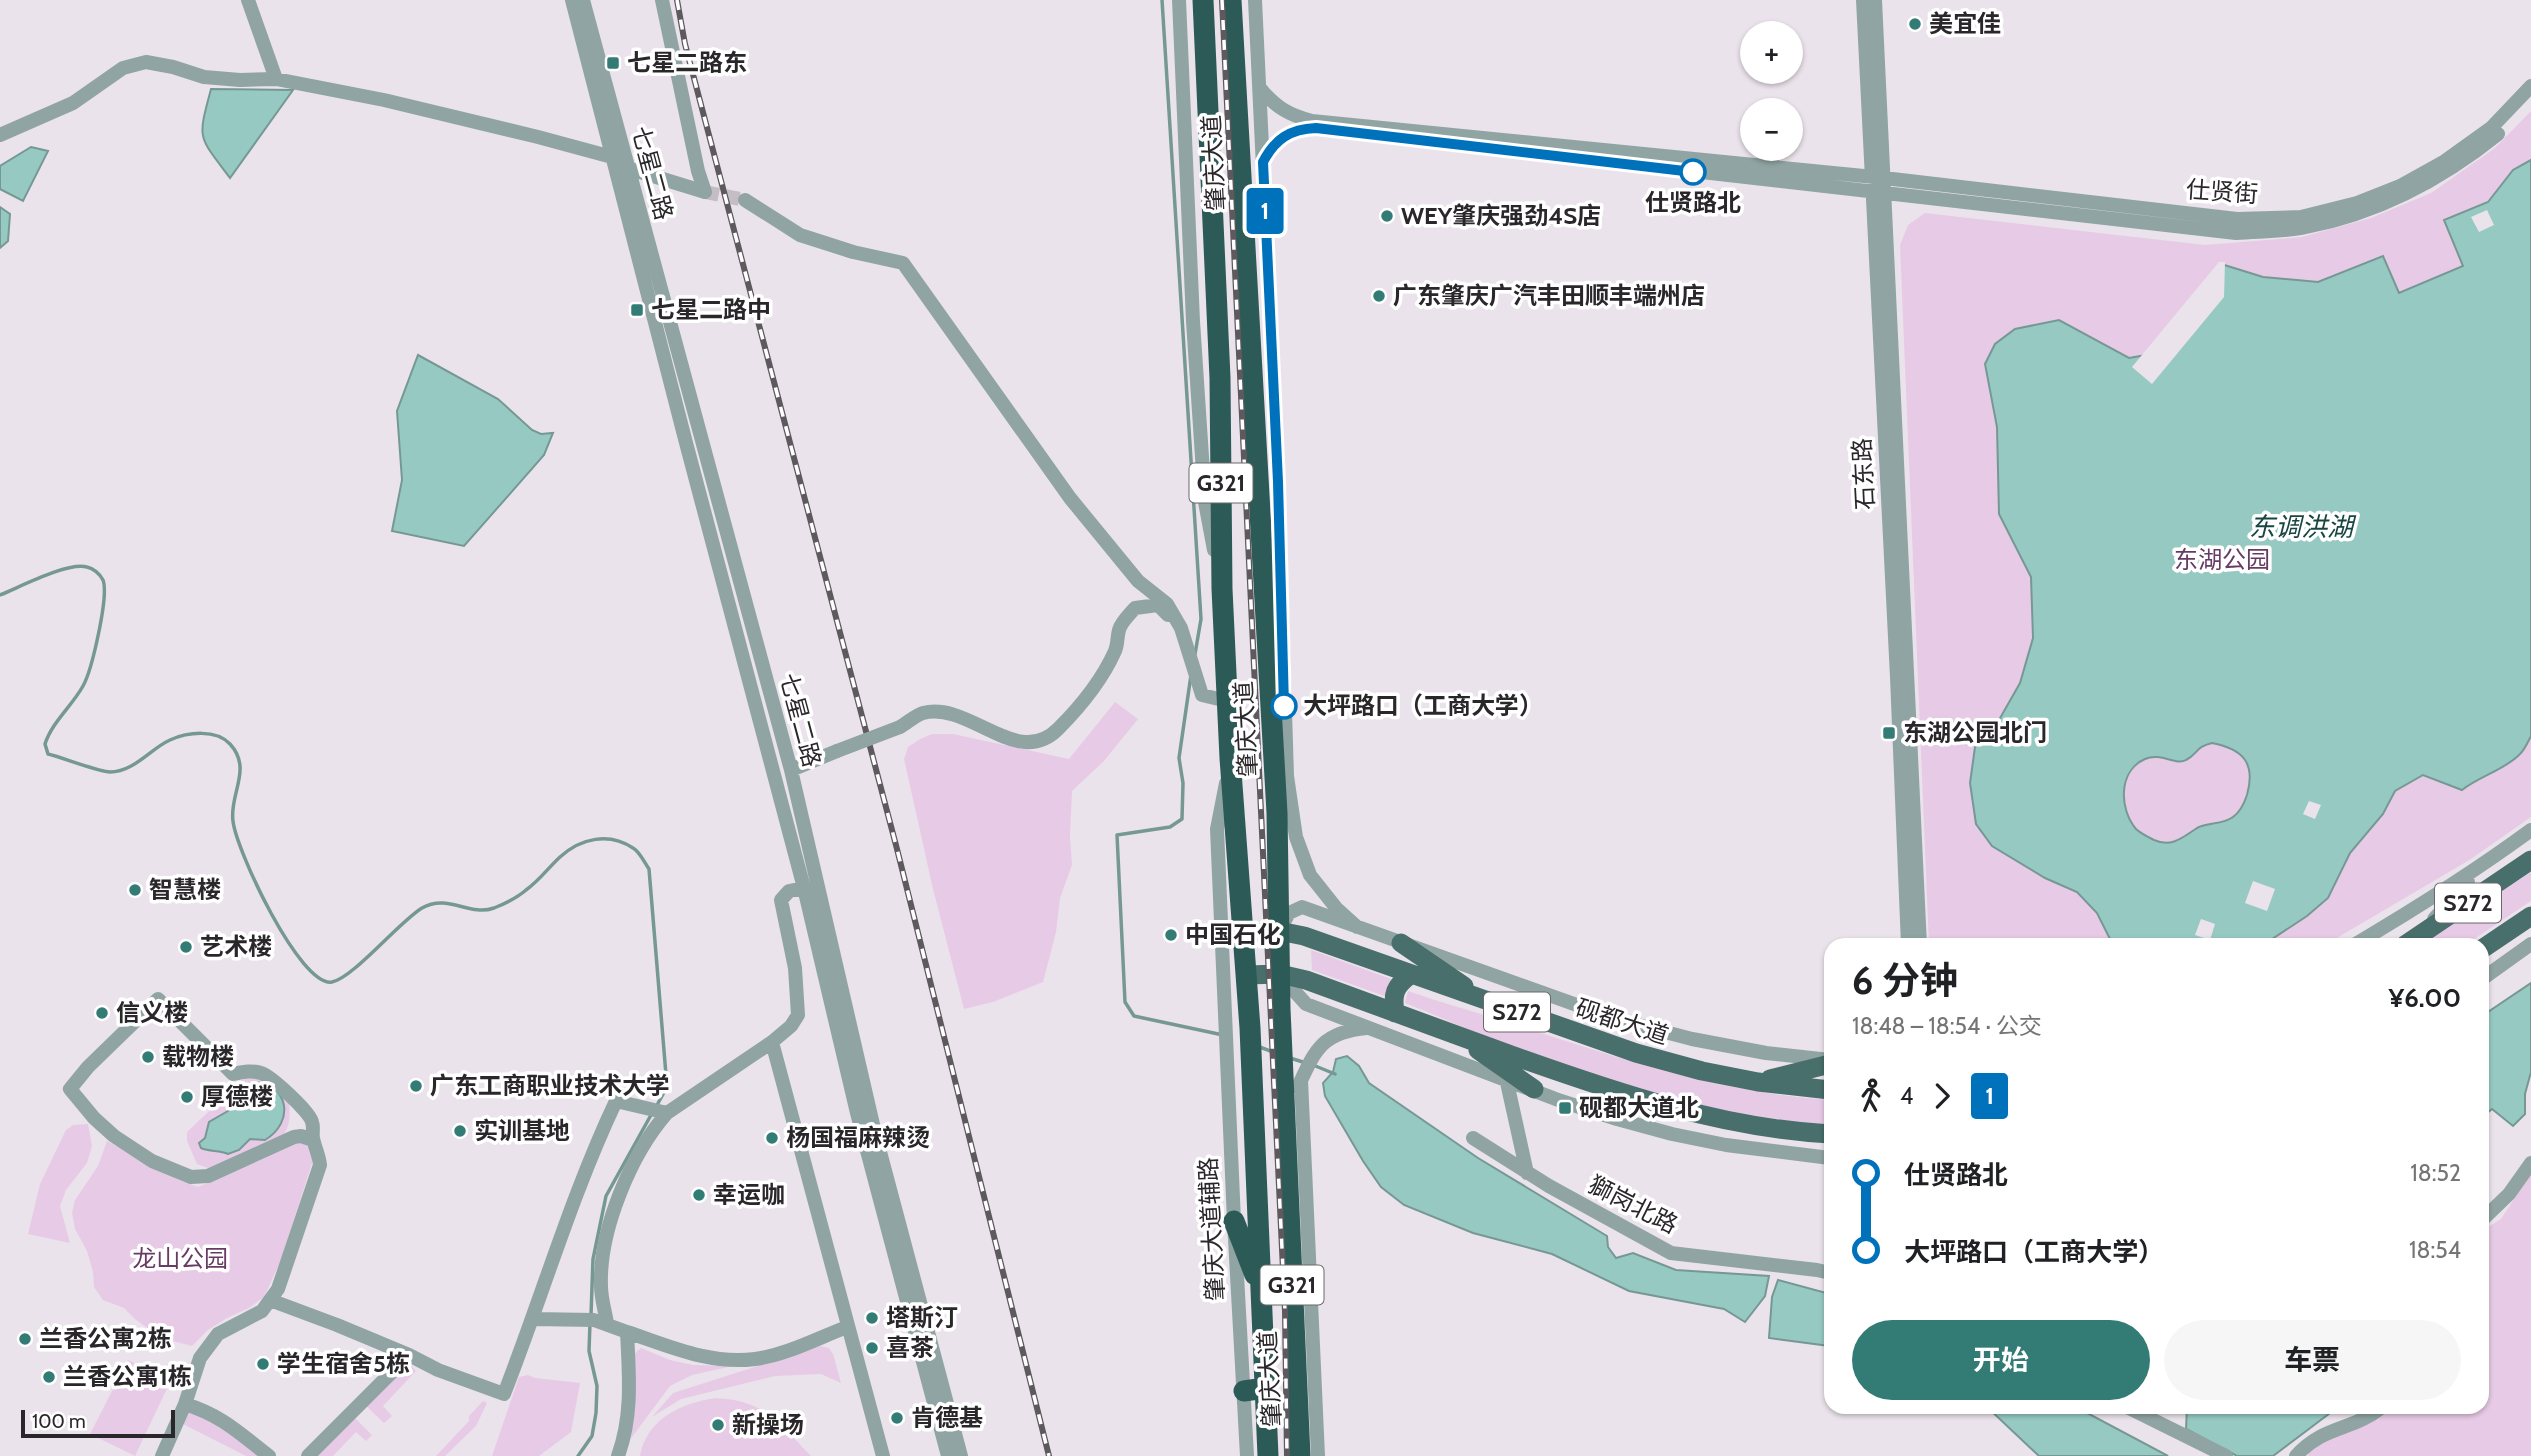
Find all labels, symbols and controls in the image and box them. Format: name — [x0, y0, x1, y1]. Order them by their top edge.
place label: 美宜佳 — [1929, 9, 2001, 38]
marker: 美宜佳 — [1907, 16, 1923, 32]
map controls — [1740, 21, 1803, 161]
button: + — [1740, 21, 1803, 84]
place label: 七星二路东 — [627, 48, 747, 77]
marker: 七星二路东 — [605, 55, 621, 71]
button: − — [1740, 98, 1803, 161]
street label: 肇庆大道 — [1197, 114, 1230, 212]
street label: 七星二路 — [626, 123, 679, 223]
marker: 仕贤路北 — [1680, 159, 1706, 185]
street label: 仕贤街 — [2185, 175, 2259, 208]
line badge: 1 — [1242, 188, 1288, 234]
place label: 仕贤路北 — [1645, 188, 1741, 217]
text: 1 — [1261, 196, 1269, 225]
place label: WEY肇庆强劲4S店 — [1401, 201, 1601, 230]
marker: WEY肇庆强劲4S店 — [1379, 208, 1395, 224]
place label: 广东肇庆广汽丰田顺丰端州店 — [1393, 281, 1705, 310]
marker: 广东肇庆广汽丰田顺丰端州店 — [1371, 288, 1387, 304]
place label: 七星二路中 — [651, 295, 771, 324]
marker: 七星二路中 — [629, 302, 645, 318]
street label: 石东路 — [1847, 437, 1880, 511]
road number: G321 — [1190, 463, 1252, 503]
water label: 东调洪湖 — [2249, 511, 2357, 543]
park label: 东湖公园 — [2174, 545, 2270, 574]
street label: 七星二路 — [774, 670, 827, 770]
street label: 肇庆大道 — [1229, 680, 1262, 778]
place label: 大坪路口（工商大学） — [1303, 691, 1543, 720]
marker: 大坪路口（工商大学） — [1271, 693, 1297, 719]
place label: 东湖公园北门 — [1903, 718, 2047, 747]
marker: 东湖公园北门 — [1881, 725, 1897, 741]
place label: 智慧楼 — [149, 875, 221, 904]
marker: 智慧楼 — [127, 882, 143, 898]
road number: S272 — [2435, 884, 2501, 922]
place label: 中国石化 — [1185, 920, 1281, 949]
marker: 中国石化 — [1163, 927, 1179, 943]
place label: 艺术楼 — [200, 932, 272, 961]
marker: 艺术楼 — [178, 939, 194, 955]
text: 6 分钟 — [1852, 957, 1958, 1004]
text: ¥6.00 — [2388, 982, 2461, 1014]
road number: S272 — [1484, 993, 1550, 1032]
street label: 砚都大道 — [1572, 993, 1672, 1050]
place label: 信义楼 — [116, 998, 188, 1027]
marker: 信义楼 — [94, 1005, 110, 1021]
text: 18:48 – 18:54 · 公交 — [1852, 1012, 2042, 1040]
place label: 载物楼 — [162, 1042, 234, 1071]
marker: 载物楼 — [140, 1049, 156, 1065]
place label: 广东工商职业技术大学 — [430, 1071, 670, 1100]
icon: walk — [1852, 1077, 1890, 1115]
icon: forward — [1923, 1077, 1961, 1115]
marker: 广东工商职业技术大学 — [408, 1078, 424, 1094]
text: 1 — [1985, 1081, 1994, 1110]
place label: 厚德楼 — [201, 1082, 273, 1111]
text: 4 — [1900, 1082, 1913, 1110]
marker: 厚德楼 — [179, 1089, 195, 1105]
place label: 砚都大道北 — [1579, 1093, 1699, 1122]
marker: 砚都大道北 — [1557, 1100, 1573, 1116]
place label: 实训基地 — [474, 1116, 570, 1145]
marker: 实训基地 — [452, 1123, 468, 1139]
place label: 杨国福麻辣烫 — [786, 1123, 930, 1152]
marker: 杨国福麻辣烫 — [764, 1130, 780, 1146]
street label: 肇庆大道辅路 — [1193, 1156, 1230, 1302]
text: 仕贤路北 — [1904, 1159, 2008, 1191]
text: 18:52 — [2410, 1159, 2461, 1187]
street label: 獅岗北路 — [1584, 1170, 1683, 1239]
place label: 幸运咖 — [713, 1180, 785, 1209]
marker: 幸运咖 — [691, 1187, 707, 1203]
text: 大坪路口（工商大学） — [1904, 1236, 2164, 1268]
text: 18:54 — [2409, 1236, 2461, 1264]
park label: 龙山公园 — [132, 1244, 228, 1273]
road number: G321 — [1260, 1266, 1324, 1304]
place label: 塔斯汀 — [886, 1303, 958, 1332]
marker: 塔斯汀 — [864, 1310, 880, 1326]
button: 开始 — [1852, 1320, 2150, 1400]
button: 车票 — [2164, 1320, 2461, 1400]
place label: 兰香公寓2栋 — [39, 1324, 172, 1353]
street label: 肇庆大道 — [1253, 1330, 1286, 1428]
marker: 兰香公寓2栋 — [17, 1331, 33, 1347]
place label: 喜茶 — [886, 1333, 934, 1362]
marker: 喜茶 — [864, 1340, 880, 1356]
place label: 学生宿舍5栋 — [277, 1349, 410, 1378]
marker: 学生宿舍5栋 — [255, 1356, 271, 1372]
place label: 兰香公寓1栋 — [63, 1362, 192, 1391]
marker: 兰香公寓1栋 — [41, 1369, 57, 1385]
place label: 肯德基 — [911, 1403, 983, 1432]
scale bar — [21, 1407, 175, 1439]
text: 100 m — [32, 1410, 86, 1433]
place label: 新操场 — [732, 1410, 804, 1439]
marker: 肯德基 — [889, 1410, 905, 1426]
marker: 新操场 — [710, 1417, 726, 1433]

